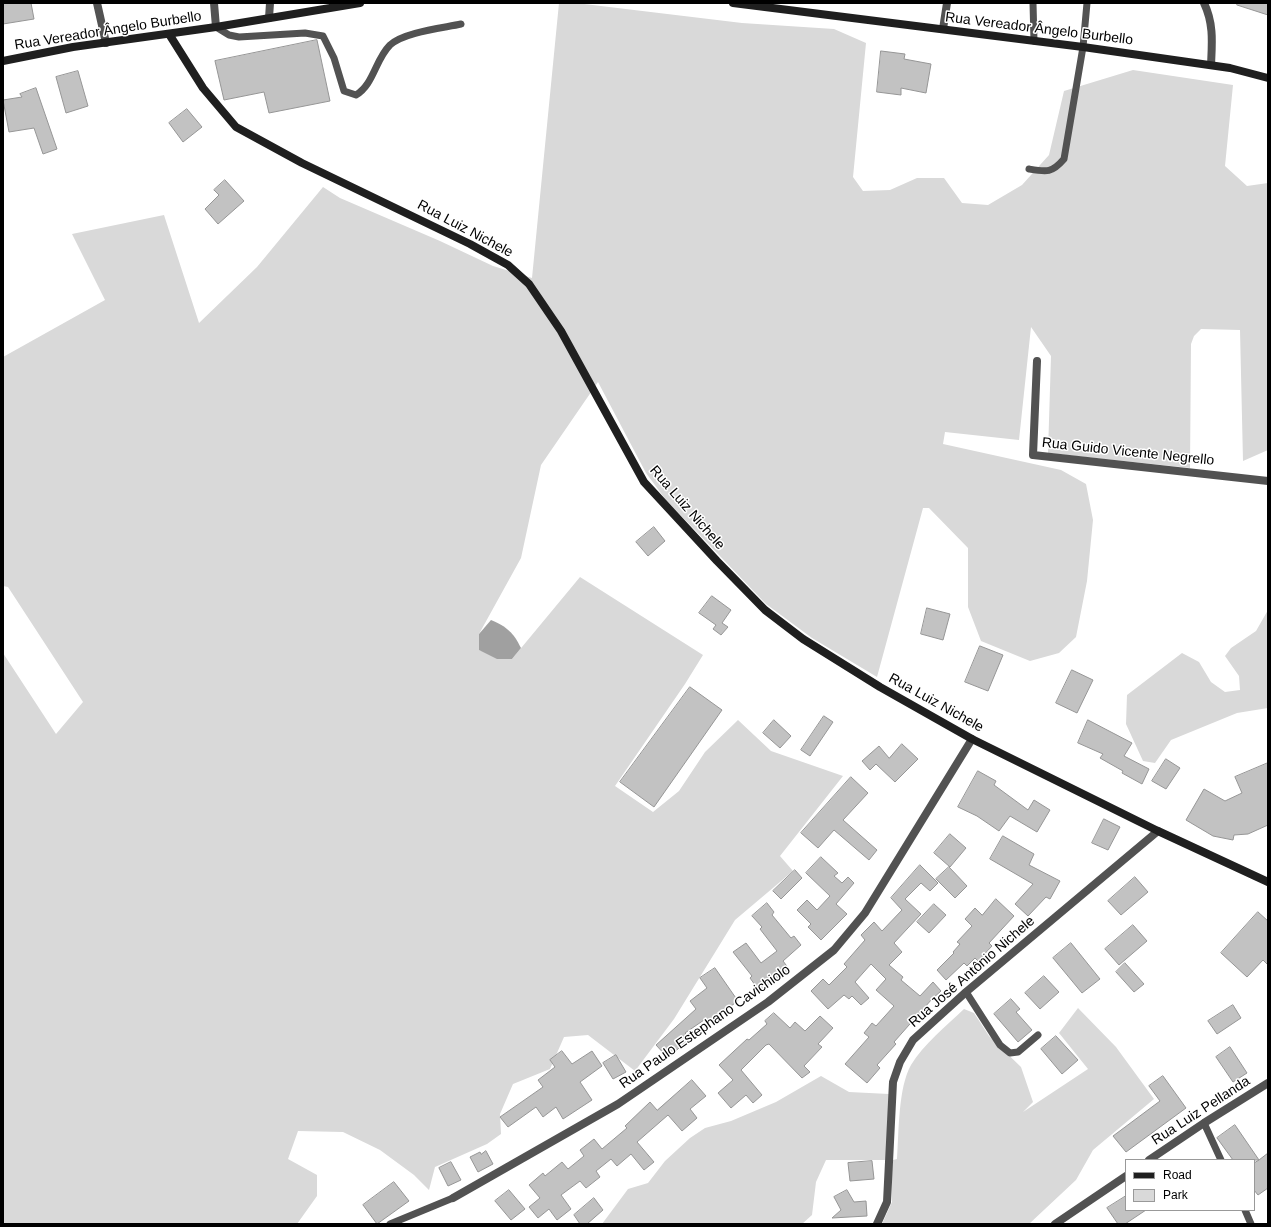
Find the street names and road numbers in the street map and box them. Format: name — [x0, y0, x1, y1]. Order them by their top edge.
street label: Rua Vereador Ângelo Burbello — [13, 8, 203, 54]
street label: Rua Vereador Ângelo Burbello — [944, 9, 1134, 49]
street label: Rua Luiz Nichele — [414, 197, 516, 261]
street label: Rua Guido Vicente Negrello — [1041, 435, 1215, 469]
street label: Rua Luiz Nichele — [646, 463, 728, 553]
street label: Rua Luiz Nichele — [886, 670, 986, 736]
street label: Rua José Antônio Nichele — [906, 913, 1038, 1031]
street label: Rua Paulo Estephano Cavichiolo — [616, 961, 794, 1093]
street label: Rua Luiz Pellanda — [1149, 1073, 1253, 1149]

